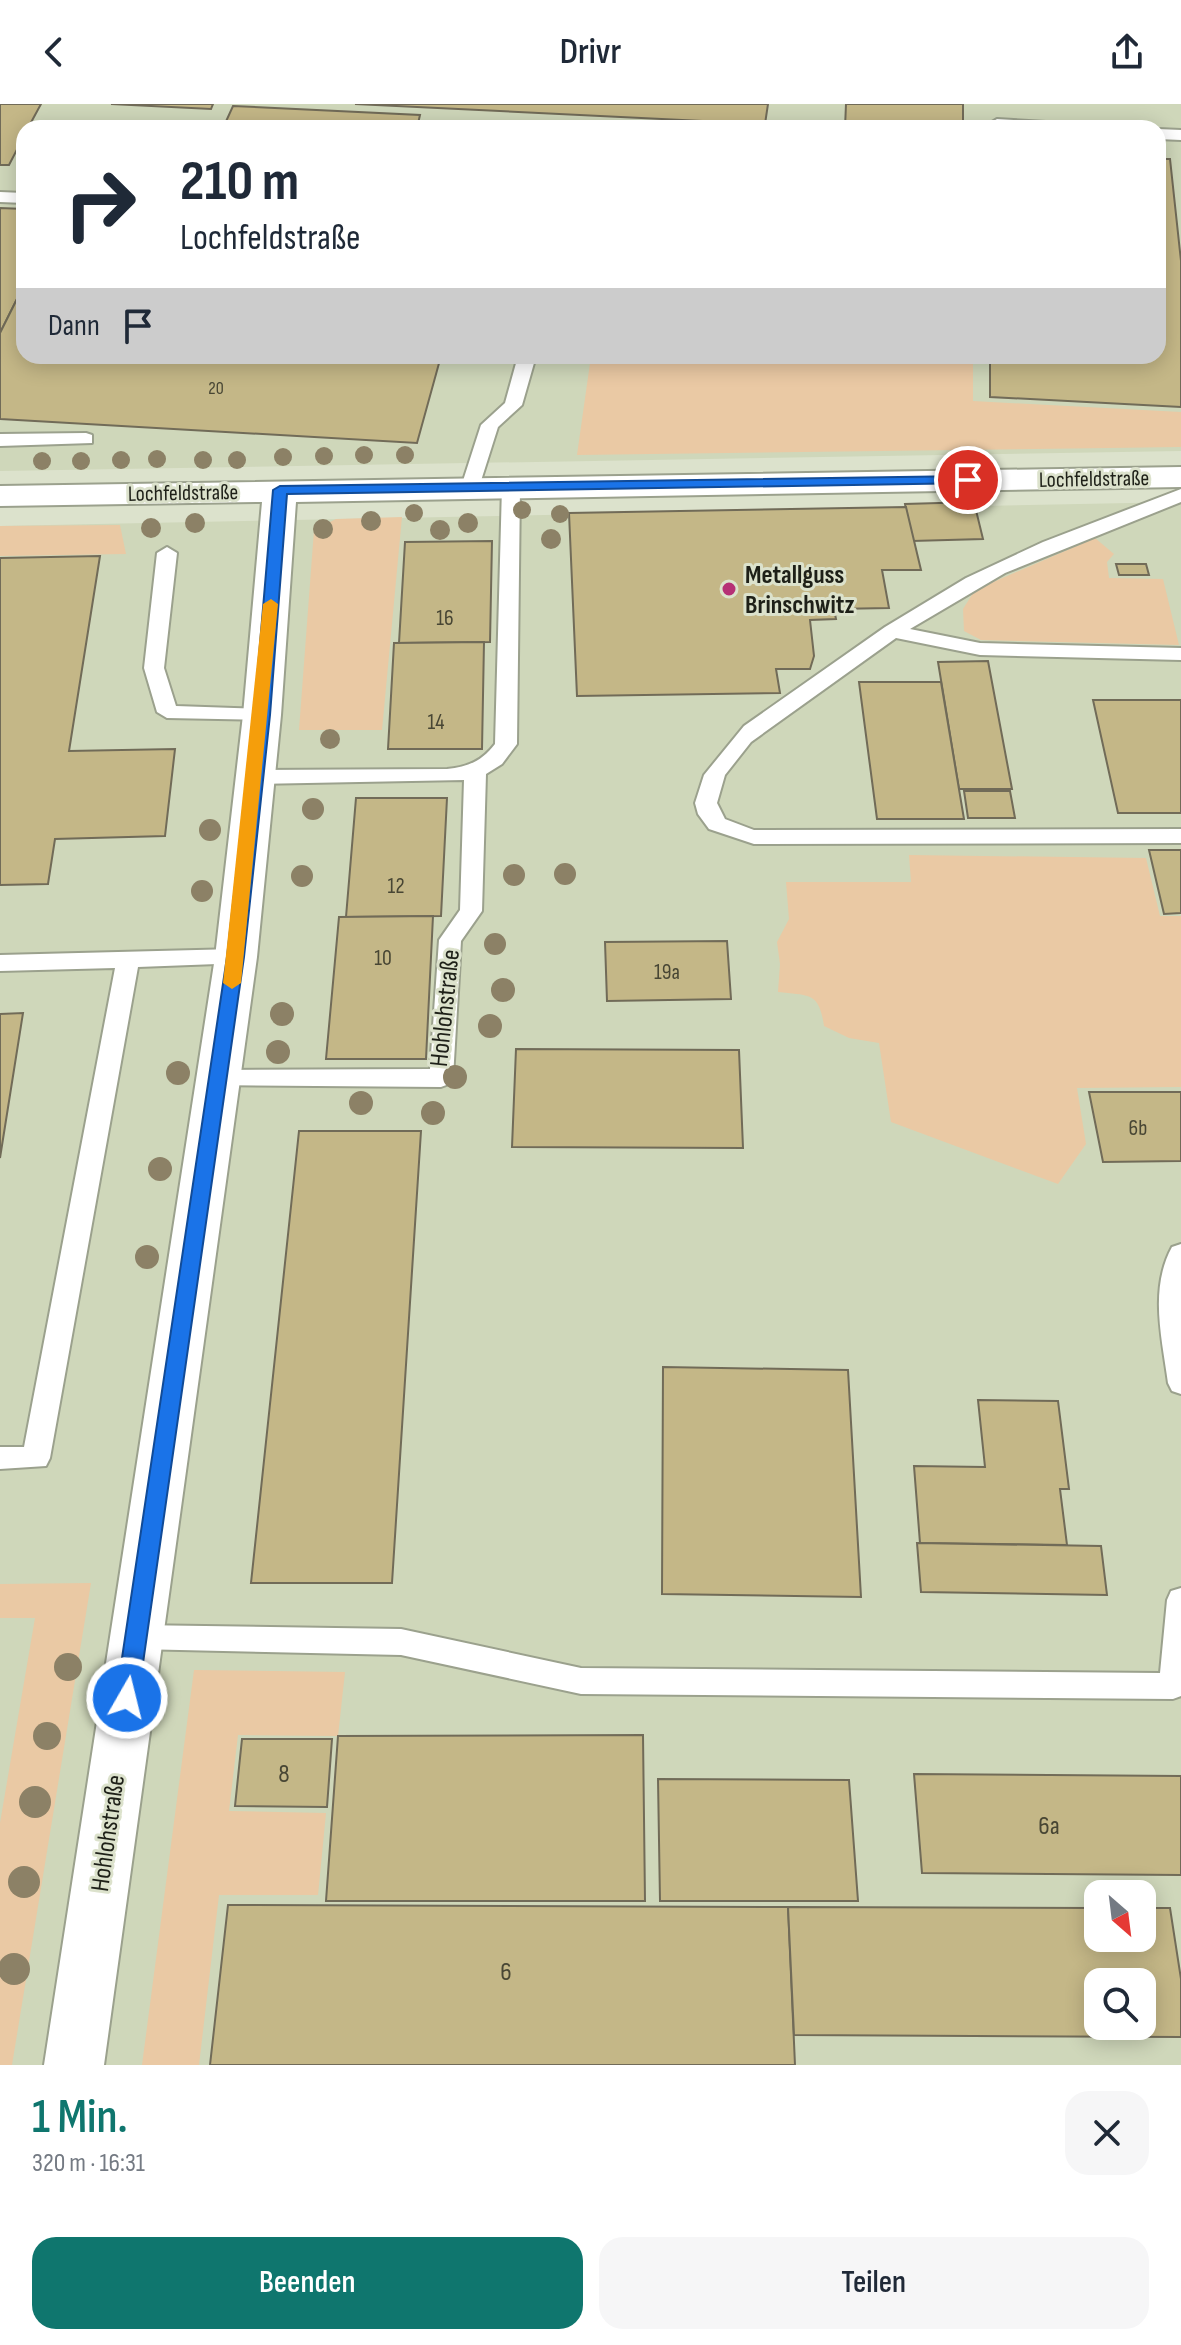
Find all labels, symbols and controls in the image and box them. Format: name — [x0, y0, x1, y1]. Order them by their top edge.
icon: back — [32, 30, 76, 74]
icon: share — [1105, 30, 1149, 74]
text: Drivr — [560, 31, 621, 74]
text: 210 m — [180, 149, 299, 216]
icon: right — [48, 152, 152, 256]
text: Lochfeldstraße — [180, 217, 361, 260]
icon: arrive — [116, 304, 160, 348]
text: Dann — [48, 308, 100, 344]
house number: 20 — [208, 378, 224, 399]
pin — [934, 446, 1002, 514]
icon: arrive — [946, 458, 990, 502]
street label: Lochfeldstraße — [1039, 465, 1149, 494]
street label: Lochfeldstraße — [128, 479, 238, 508]
place label: Metallguss Brinschwitz — [745, 560, 855, 621]
marker: Metallguss Brinschwitz — [720, 580, 738, 598]
house number: 16 — [436, 605, 454, 632]
house number: 14 — [428, 709, 444, 736]
house number: 12 — [387, 873, 405, 900]
house number: 10 — [374, 945, 392, 972]
street label: Hohlohstraße — [424, 948, 467, 1068]
house number: 19a — [654, 959, 680, 986]
house number: 6b — [1129, 1115, 1147, 1142]
position arrow — [85, 1656, 169, 1740]
house number: 8 — [278, 1759, 290, 1790]
street label: Hohlohstraße — [85, 1773, 132, 1894]
house number: 6a — [1038, 1811, 1060, 1842]
north arrow — [1084, 1880, 1156, 1952]
map controls — [1084, 1880, 1156, 2040]
house number: 6 — [500, 1957, 512, 1988]
button: search — [1084, 1968, 1156, 2040]
text: 1 Min. — [32, 2089, 128, 2146]
button: close — [1065, 2091, 1149, 2175]
text: 320 m · 16:31 — [32, 2148, 145, 2179]
button: Beenden — [32, 2237, 583, 2329]
button: Teilen — [599, 2237, 1149, 2329]

